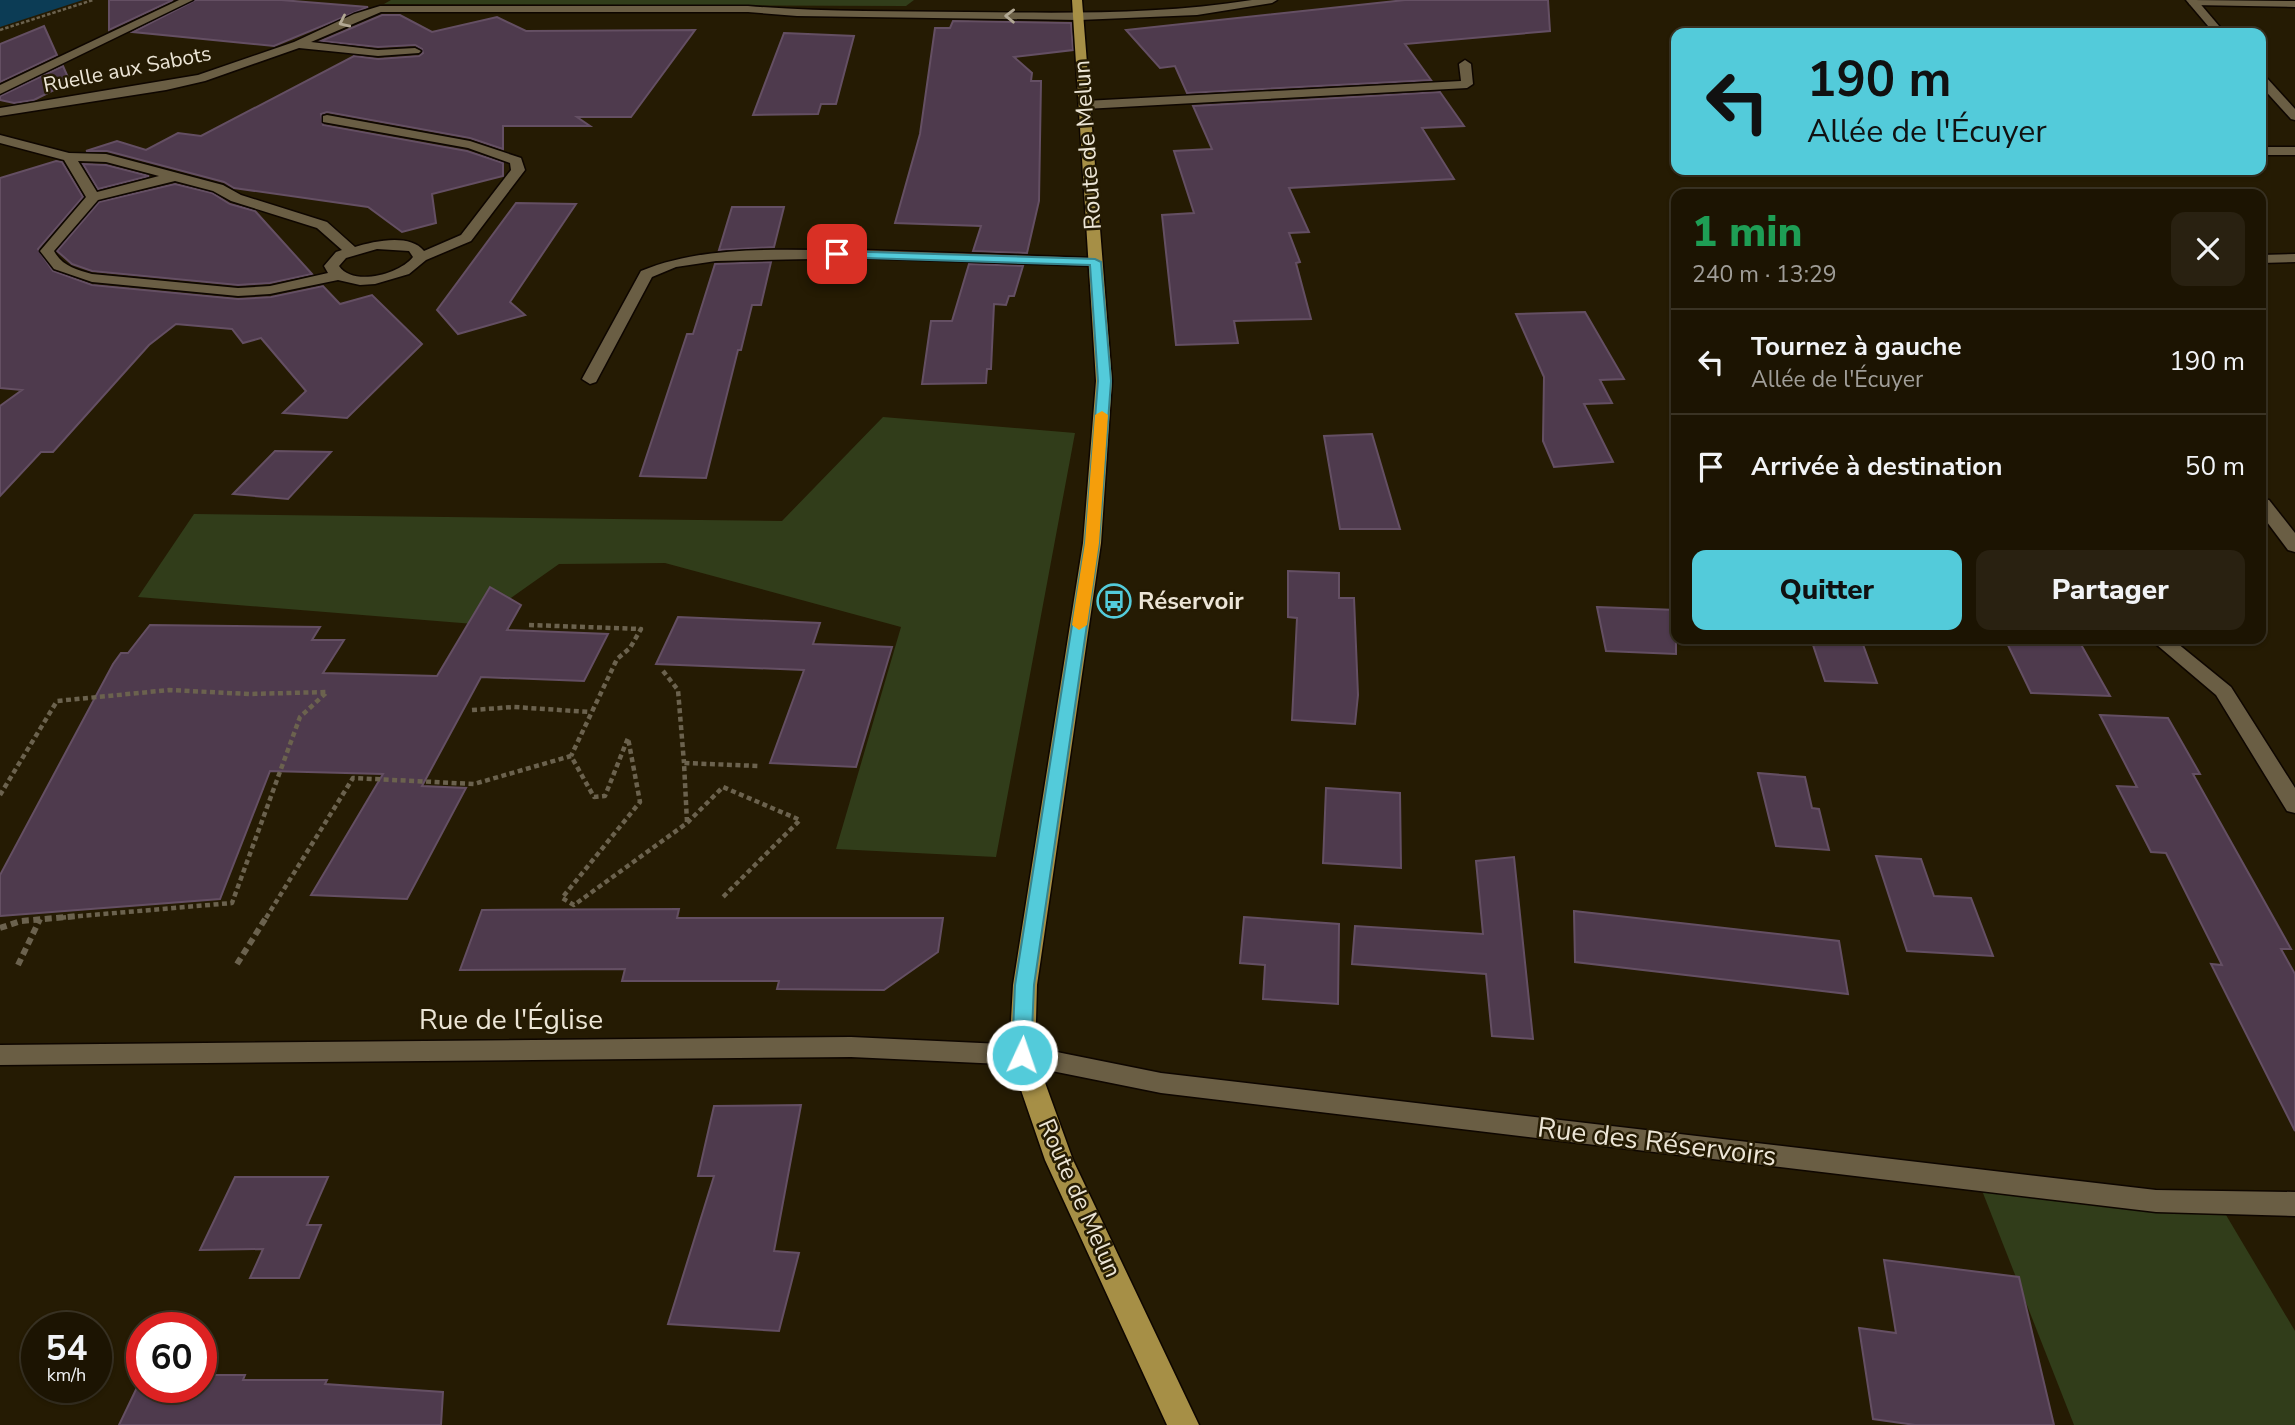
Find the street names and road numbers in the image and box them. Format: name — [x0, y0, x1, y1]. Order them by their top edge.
street label: Ruelle aux Sabots — [41, 39, 213, 99]
street label: Route de Melun — [1065, 59, 1109, 231]
street label: Rue de l'Église — [419, 1001, 603, 1039]
street label: Rue des Réservoirs — [1535, 1108, 1779, 1176]
street label: Route de Melun — [1031, 1114, 1129, 1282]

